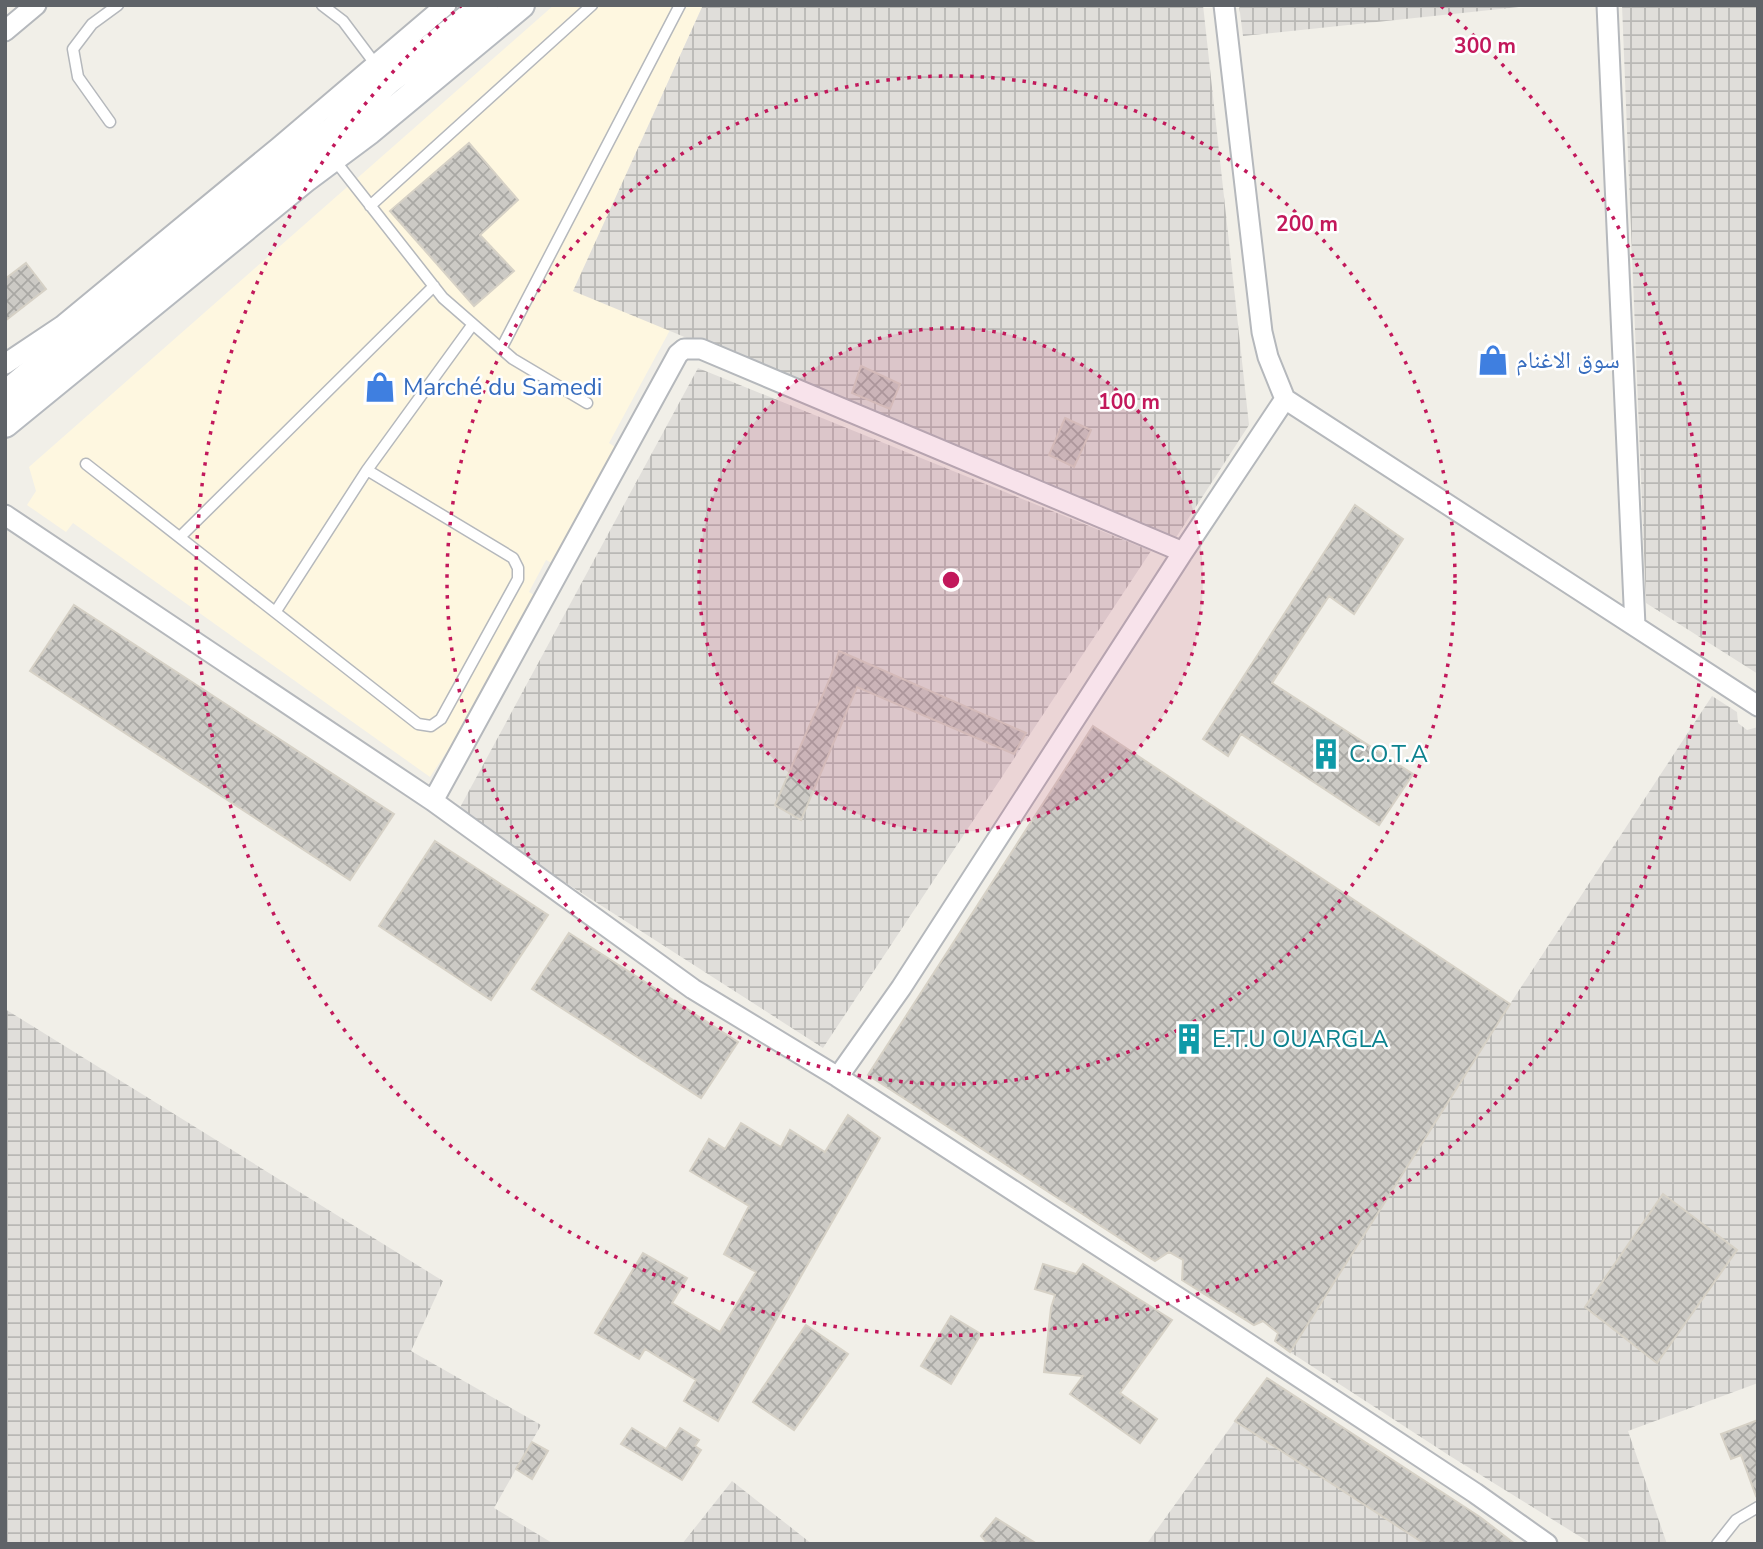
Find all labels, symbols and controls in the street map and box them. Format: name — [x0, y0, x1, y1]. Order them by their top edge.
text: 300 m — [1454, 32, 1516, 60]
text: 200 m — [1276, 210, 1338, 238]
shop icon: سوق الاغنام — [1476, 343, 1510, 377]
place label: سوق الاغنام — [1516, 344, 1620, 376]
shop icon: Marché du Samedi — [363, 370, 397, 404]
place label: Marché du Samedi — [403, 371, 602, 403]
text: 100 m — [1098, 388, 1160, 416]
centre of rings — [939, 568, 963, 592]
building icon: C.O.T.A — [1309, 737, 1343, 771]
place label: C.O.T.A — [1349, 738, 1429, 770]
building icon: E.T.U OUARGLA — [1172, 1022, 1206, 1056]
place label: E.T.U OUARGLA — [1212, 1023, 1389, 1055]

